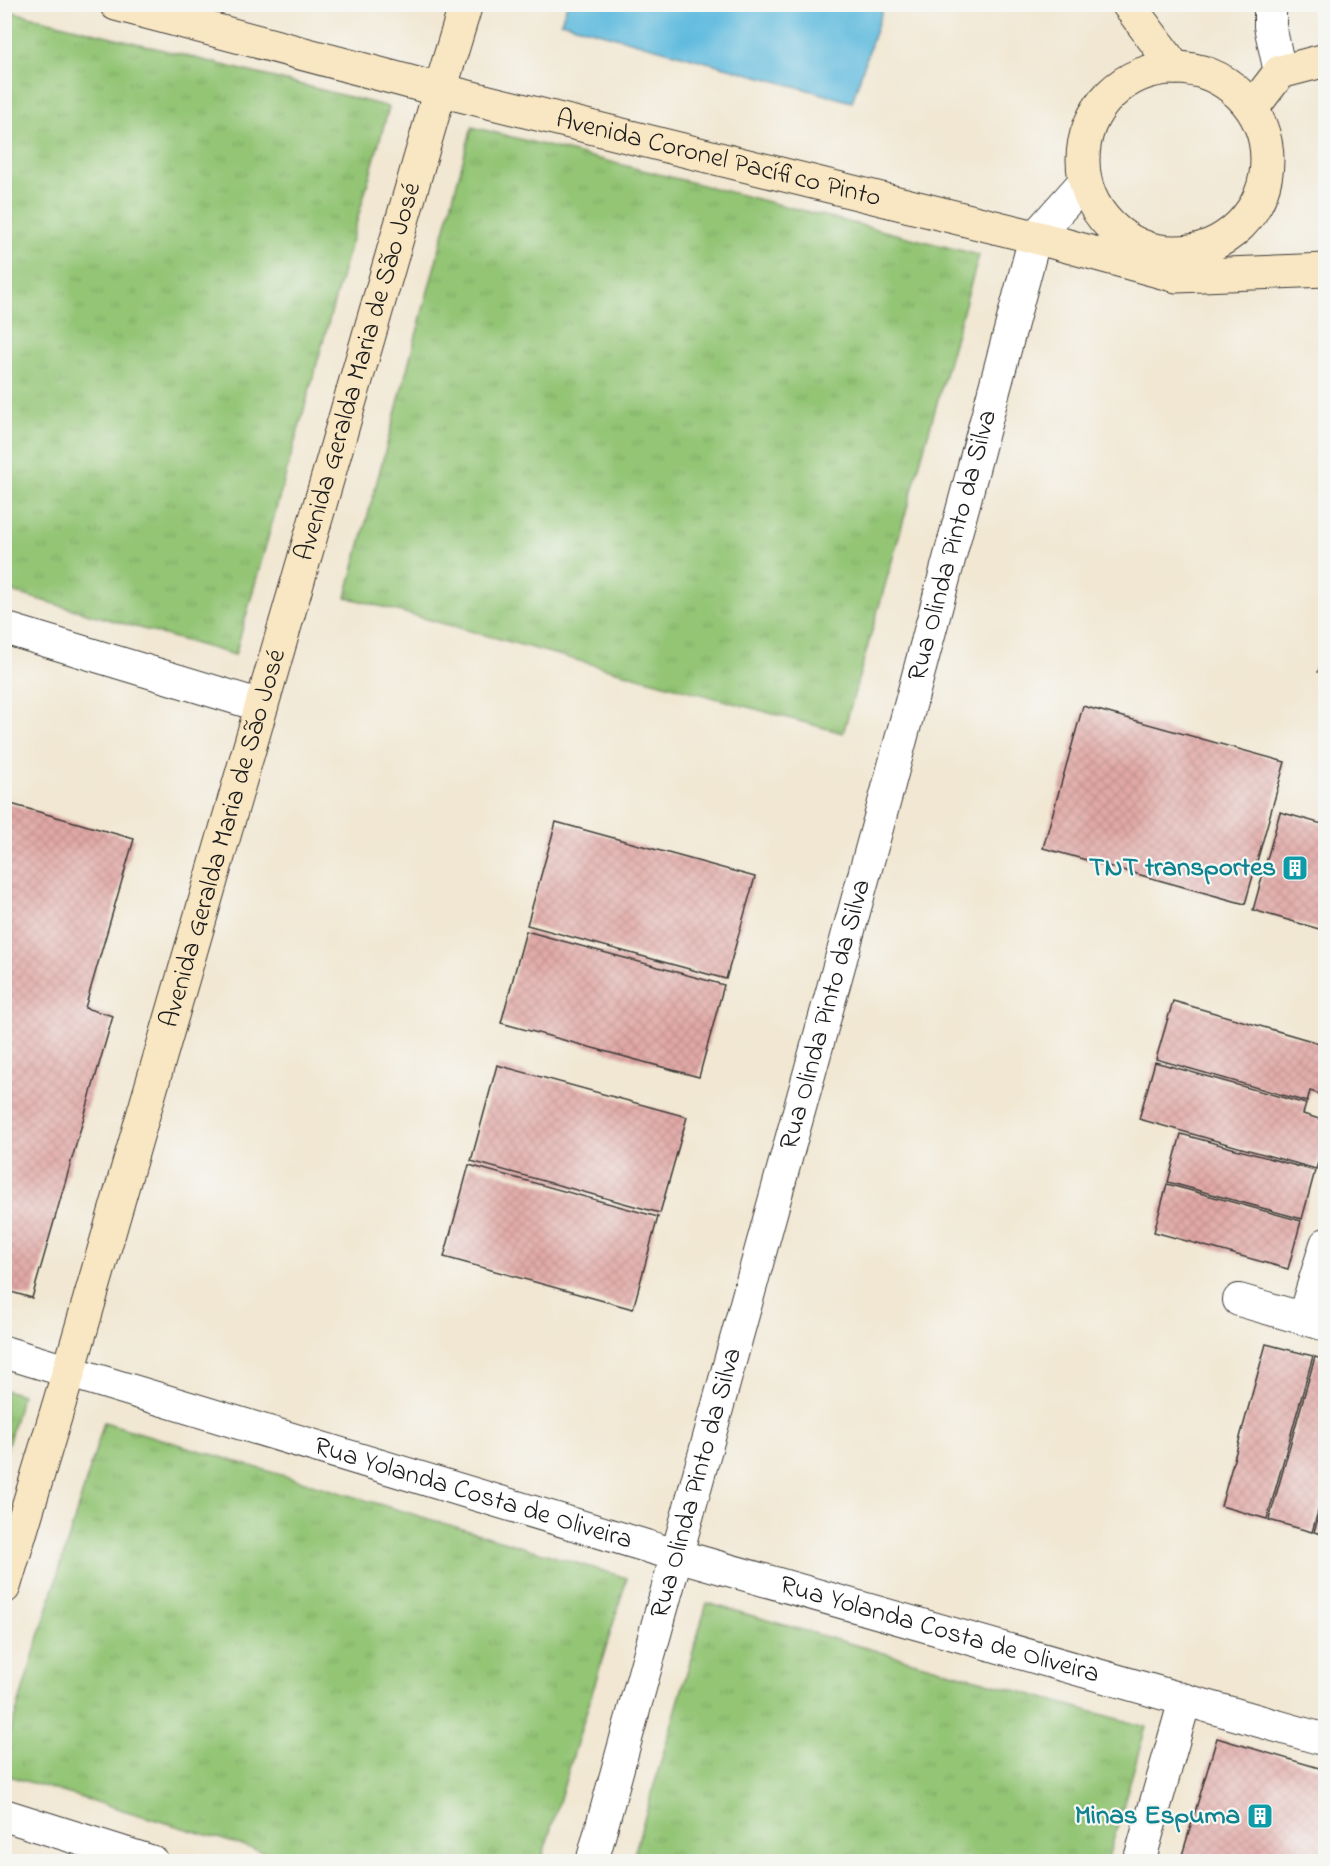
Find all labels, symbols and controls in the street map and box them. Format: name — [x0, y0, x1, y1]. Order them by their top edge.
street label: Avenida Coronel Pacífico Pinto — [552, 100, 885, 218]
street label: Avenida Geralda Maria de São José — [285, 177, 432, 565]
street label: Rua Olinda Pinto da Silva — [898, 406, 1008, 685]
street label: Avenida Geralda Maria de São José — [150, 644, 297, 1032]
place label: TNT transportes — [1089, 849, 1276, 888]
building icon: TNT transportes — [1280, 853, 1310, 883]
street label: Rua Olinda Pinto da Silva — [770, 875, 882, 1154]
street label: Rua Olinda Pinto da Silva — [641, 1343, 752, 1623]
street label: Rua Yolanda Costa de Oliveira — [309, 1427, 637, 1560]
street label: Rua Yolanda Costa de Oliveira — [775, 1566, 1104, 1694]
place label: Minas Espuma — [1075, 1797, 1240, 1836]
building icon: Minas Espuma — [1245, 1801, 1275, 1831]

